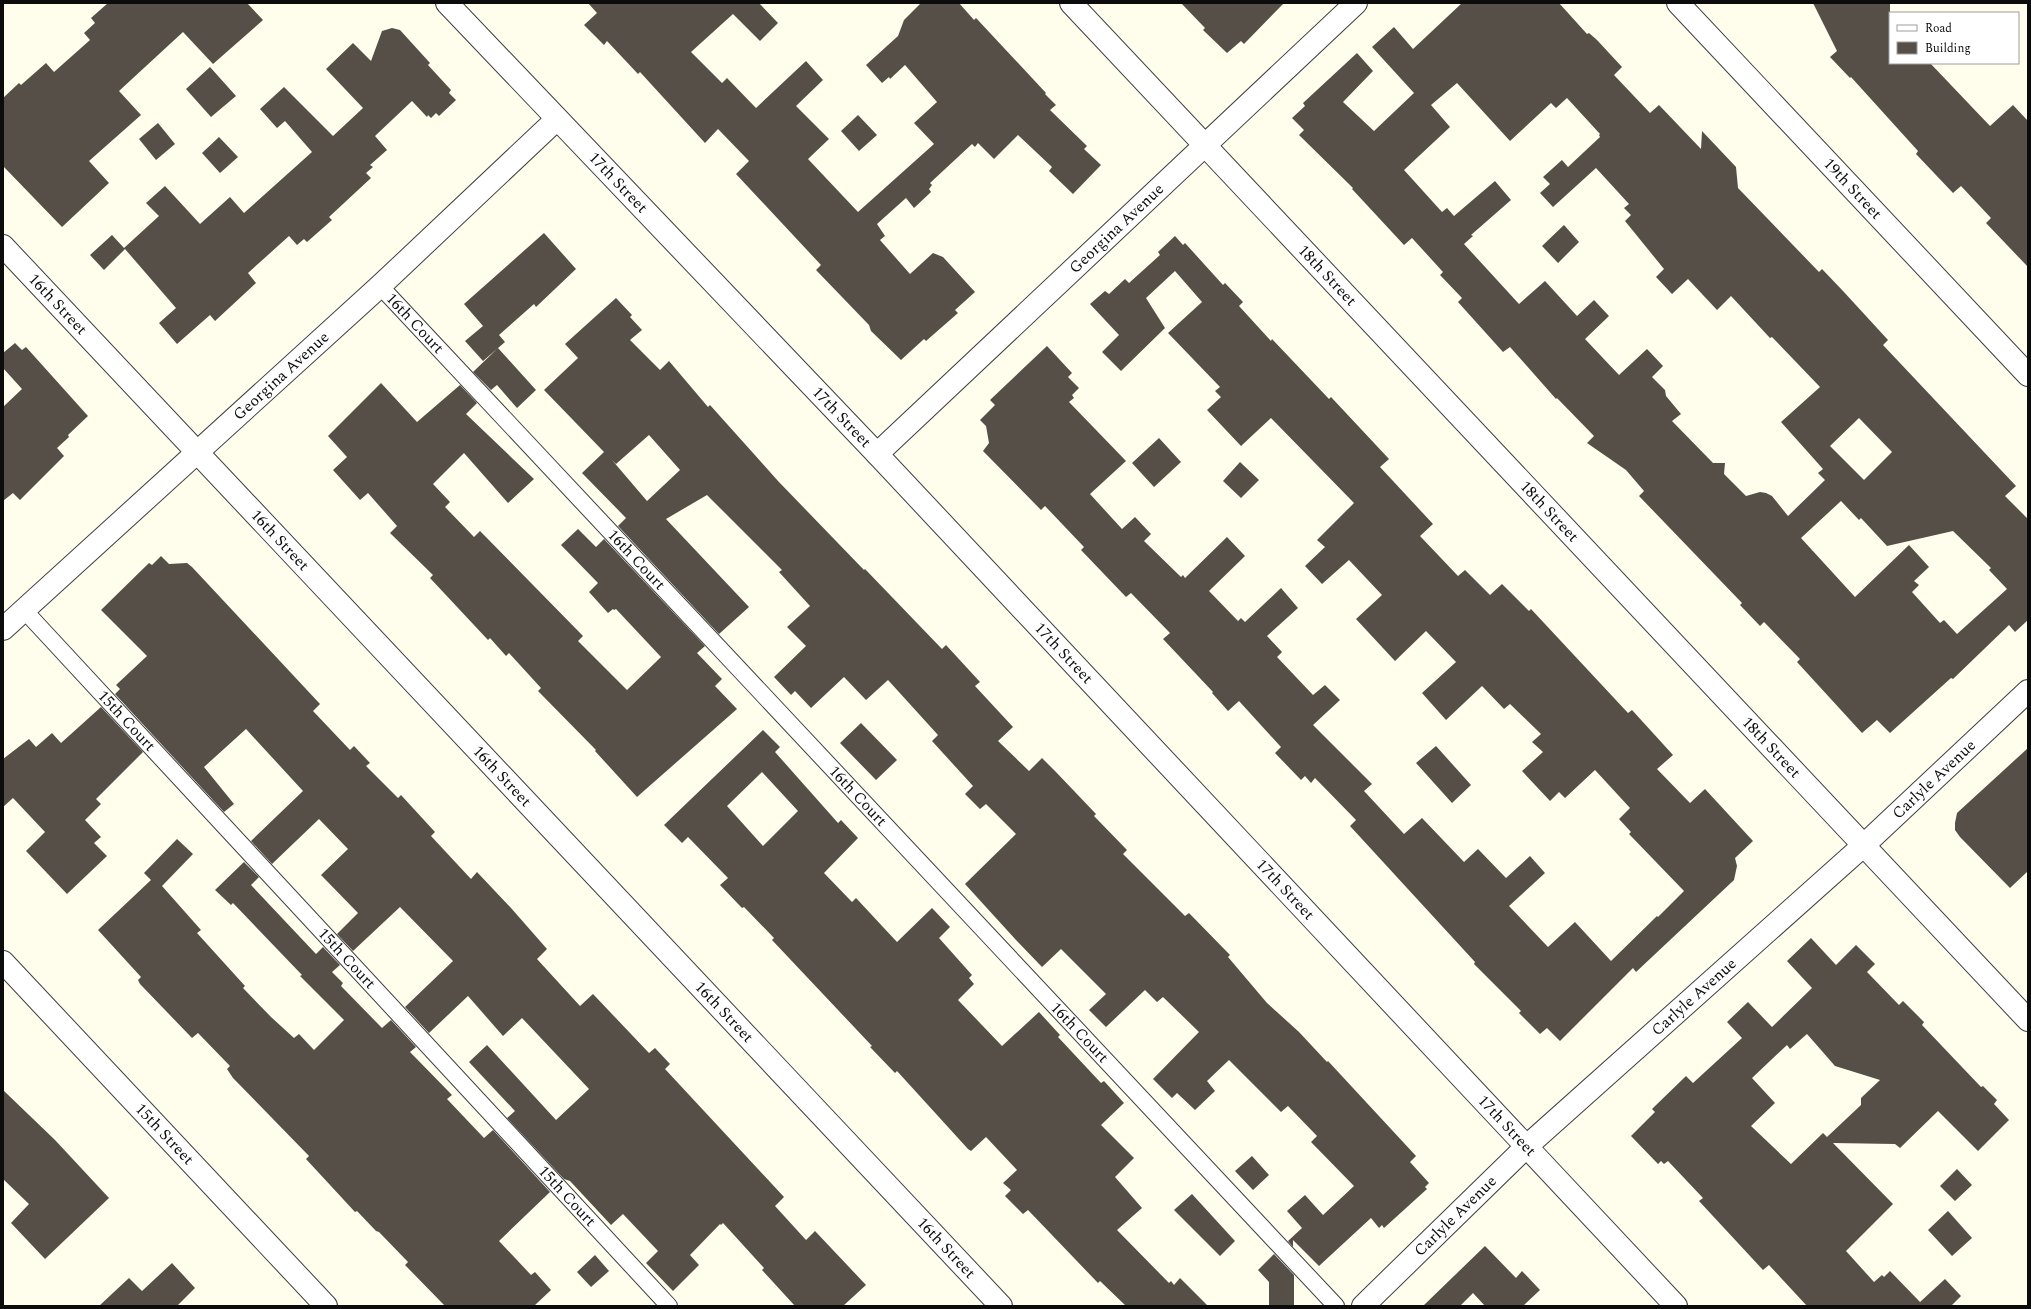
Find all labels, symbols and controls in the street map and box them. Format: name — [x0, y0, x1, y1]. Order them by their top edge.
legend — [1889, 12, 2019, 64]
text: Road — [1925, 19, 1952, 38]
text: Building — [1925, 39, 1971, 58]
street label: 17th Street — [583, 146, 654, 219]
street label: 19th Street — [1818, 152, 1888, 225]
street label: Georgina Avenue — [1064, 178, 1169, 279]
street label: 18th Street — [1292, 239, 1363, 312]
street label: 16th Street — [23, 268, 93, 341]
street label: 16th Court — [380, 287, 450, 359]
street label: Georgina Avenue — [228, 326, 335, 426]
street label: 17th Street — [806, 381, 877, 453]
street label: 18th Street — [1514, 475, 1585, 548]
street label: 16th Street — [245, 504, 315, 577]
street label: 16th Court — [602, 524, 672, 596]
street label: 17th Street — [1029, 617, 1099, 690]
street label: 15th Court — [92, 685, 162, 757]
street label: 18th Street — [1736, 711, 1807, 784]
street label: Carlyle Avenue — [1887, 734, 1981, 825]
street label: 16th Street — [467, 740, 537, 813]
street label: 16th Court — [823, 760, 893, 832]
street label: 17th Street — [1250, 853, 1321, 926]
street label: 15th Court — [312, 922, 382, 995]
street label: Carlyle Avenue — [1646, 952, 1742, 1042]
street label: 16th Street — [689, 976, 760, 1048]
street label: 16th Court — [1045, 996, 1115, 1069]
street label: 17th Street — [1472, 1089, 1542, 1162]
street label: 15th Street — [129, 1098, 200, 1171]
street label: 15th Court — [532, 1160, 602, 1232]
street label: Carlyle Avenue — [1408, 1170, 1502, 1262]
street label: 16th Street — [911, 1212, 982, 1284]

